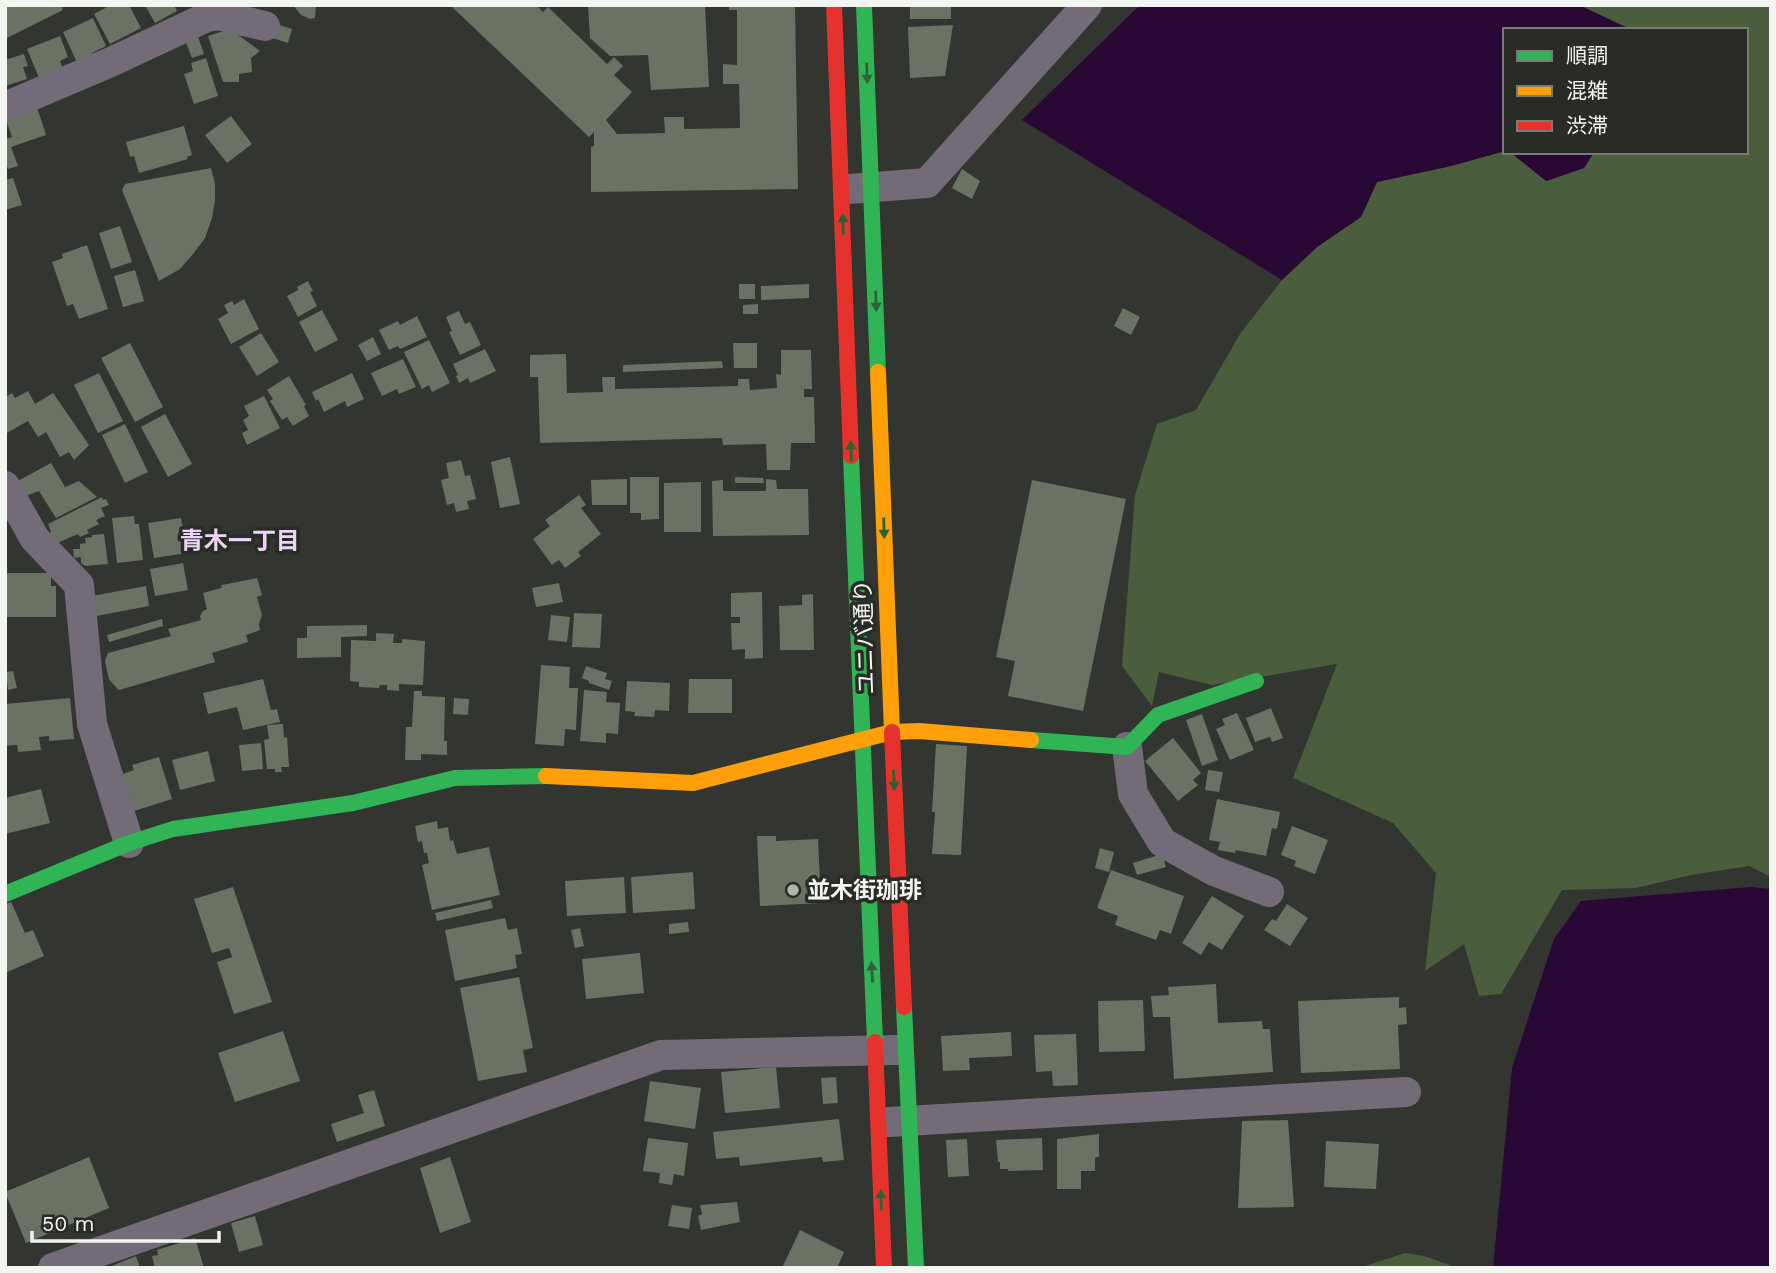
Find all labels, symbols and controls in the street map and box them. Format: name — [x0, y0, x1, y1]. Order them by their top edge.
legend — [1503, 28, 1748, 154]
text: 順調 — [1566, 43, 1608, 68]
one-way arrow — [861, 63, 872, 85]
text: 混雑 — [1566, 78, 1608, 103]
text: 渋滞 — [1566, 113, 1608, 138]
one-way arrow — [837, 213, 848, 235]
one-way arrow — [870, 290, 881, 312]
one-way arrow — [845, 440, 856, 462]
one-way arrow — [879, 517, 890, 539]
district label: 青木一丁目 — [180, 527, 300, 555]
street label: ユニバ通り — [850, 579, 880, 695]
one-way arrow — [888, 769, 899, 791]
place label: 並木街珈琲 — [807, 877, 922, 904]
marker: 並木街珈琲 — [785, 882, 801, 898]
one-way arrow — [866, 961, 877, 983]
one-way arrow — [876, 1188, 887, 1210]
scale bar — [32, 1200, 219, 1244]
text: 50 m — [42, 1211, 94, 1236]

